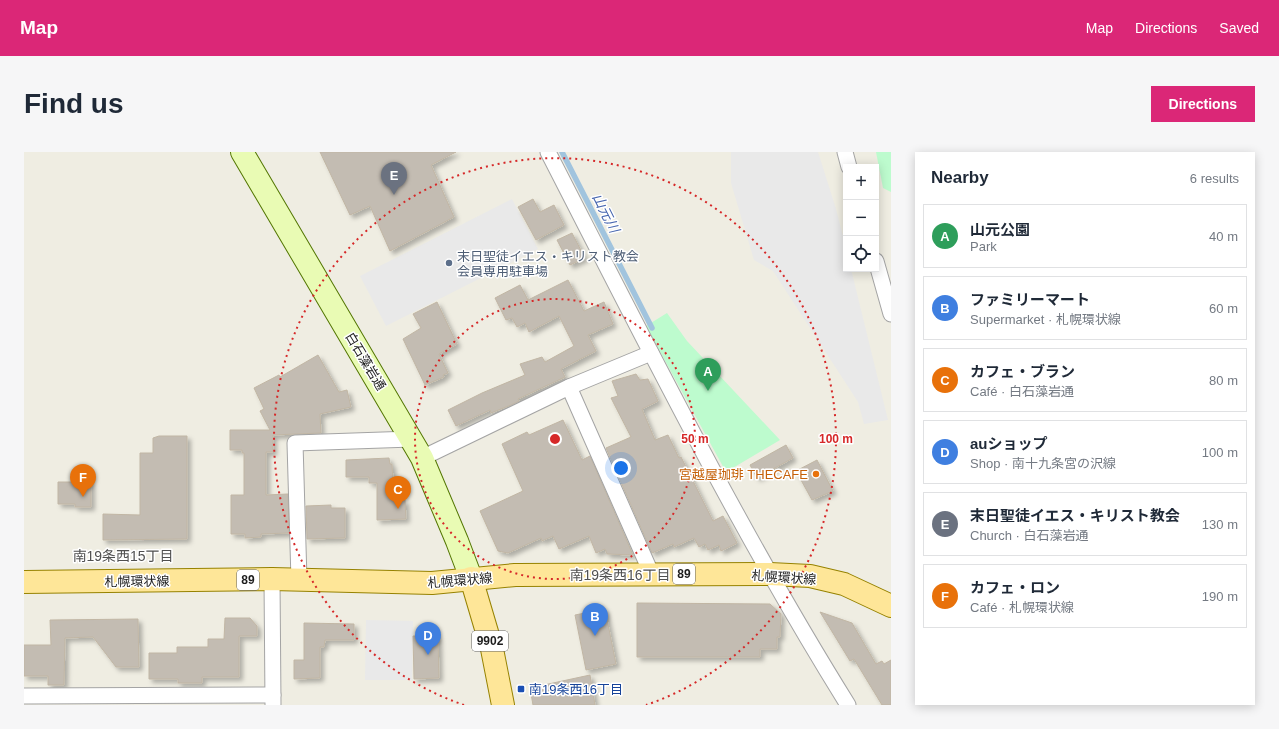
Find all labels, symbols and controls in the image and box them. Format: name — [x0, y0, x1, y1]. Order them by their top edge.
text: Map — [20, 17, 58, 38]
text: Map — [1086, 20, 1113, 36]
text: Directions — [1135, 20, 1197, 36]
text: Saved — [1219, 20, 1259, 36]
button: Directions — [1151, 86, 1255, 122]
text: Find us — [24, 88, 124, 119]
pin: E — [381, 162, 407, 195]
map controls — [843, 164, 879, 272]
button: + — [843, 164, 879, 200]
text: Nearby — [931, 168, 989, 187]
text: 6 results — [1190, 171, 1239, 186]
water label: 山元川 — [589, 191, 624, 237]
button: − — [843, 200, 879, 236]
text: 山元公園 — [970, 221, 1030, 238]
text: A — [940, 229, 950, 244]
text: 40 m — [1209, 229, 1238, 244]
button: locate — [843, 236, 879, 272]
text: Park — [970, 239, 997, 254]
place label: 末日聖徒イエス・キリスト教会 会員専用駐車場 — [457, 249, 639, 279]
marker: 末日聖徒イエス・キリスト教会 会員専用駐車場 — [444, 258, 454, 268]
text: ファミリーマート — [970, 291, 1090, 308]
text: B — [940, 301, 950, 316]
text: 60 m — [1209, 301, 1238, 316]
text: Supermarket · 札幌環状線 — [970, 312, 1121, 327]
street label: 白石藻岩通 — [342, 330, 389, 393]
pin: A — [695, 358, 721, 391]
text: カフェ・ブラン — [970, 363, 1075, 380]
text: C — [940, 373, 950, 388]
text: 80 m — [1209, 373, 1238, 388]
text: Café · 白石藻岩通 — [970, 384, 1074, 399]
centre of rings — [548, 432, 562, 446]
text: 50 m — [681, 432, 709, 446]
text: 100 m — [819, 432, 853, 446]
text: auショップ — [970, 435, 1048, 452]
text: D — [940, 445, 950, 460]
text: 100 m — [1202, 445, 1238, 460]
text: Shop · 南十九条宮の沢線 — [970, 456, 1116, 471]
your location — [611, 458, 631, 478]
pin: F — [70, 464, 96, 497]
place label: 宮越屋珈琲 THECAFE — [679, 467, 808, 482]
marker: 宮越屋珈琲 THECAFE — [811, 469, 821, 479]
pin: C — [385, 476, 411, 509]
text: 末日聖徒イエス・キリスト教会 — [970, 507, 1180, 524]
text: E — [941, 517, 949, 532]
text: 130 m — [1202, 517, 1238, 532]
text: Church · 白石藻岩通 — [970, 528, 1088, 543]
district label: 南19条西15丁目 — [72, 548, 174, 564]
road number: 89 — [673, 564, 695, 584]
district label: 南19条西16丁目 — [569, 567, 671, 583]
street label: 札幌環状線 — [751, 568, 817, 587]
road number: 89 — [237, 570, 259, 590]
street label: 札幌環状線 — [427, 570, 493, 591]
street label: 札幌環状線 — [104, 573, 170, 590]
text: カフェ・ロン — [970, 579, 1060, 596]
text: F — [941, 589, 949, 604]
text: 190 m — [1202, 589, 1238, 604]
text: Café · 札幌環状線 — [970, 600, 1074, 615]
pin: B — [582, 603, 608, 636]
pin: D — [415, 622, 441, 655]
road number: 9902 — [472, 631, 508, 651]
place label: 南19条西16丁目 — [529, 682, 623, 697]
marker: 南19条西16丁目 — [516, 684, 526, 694]

